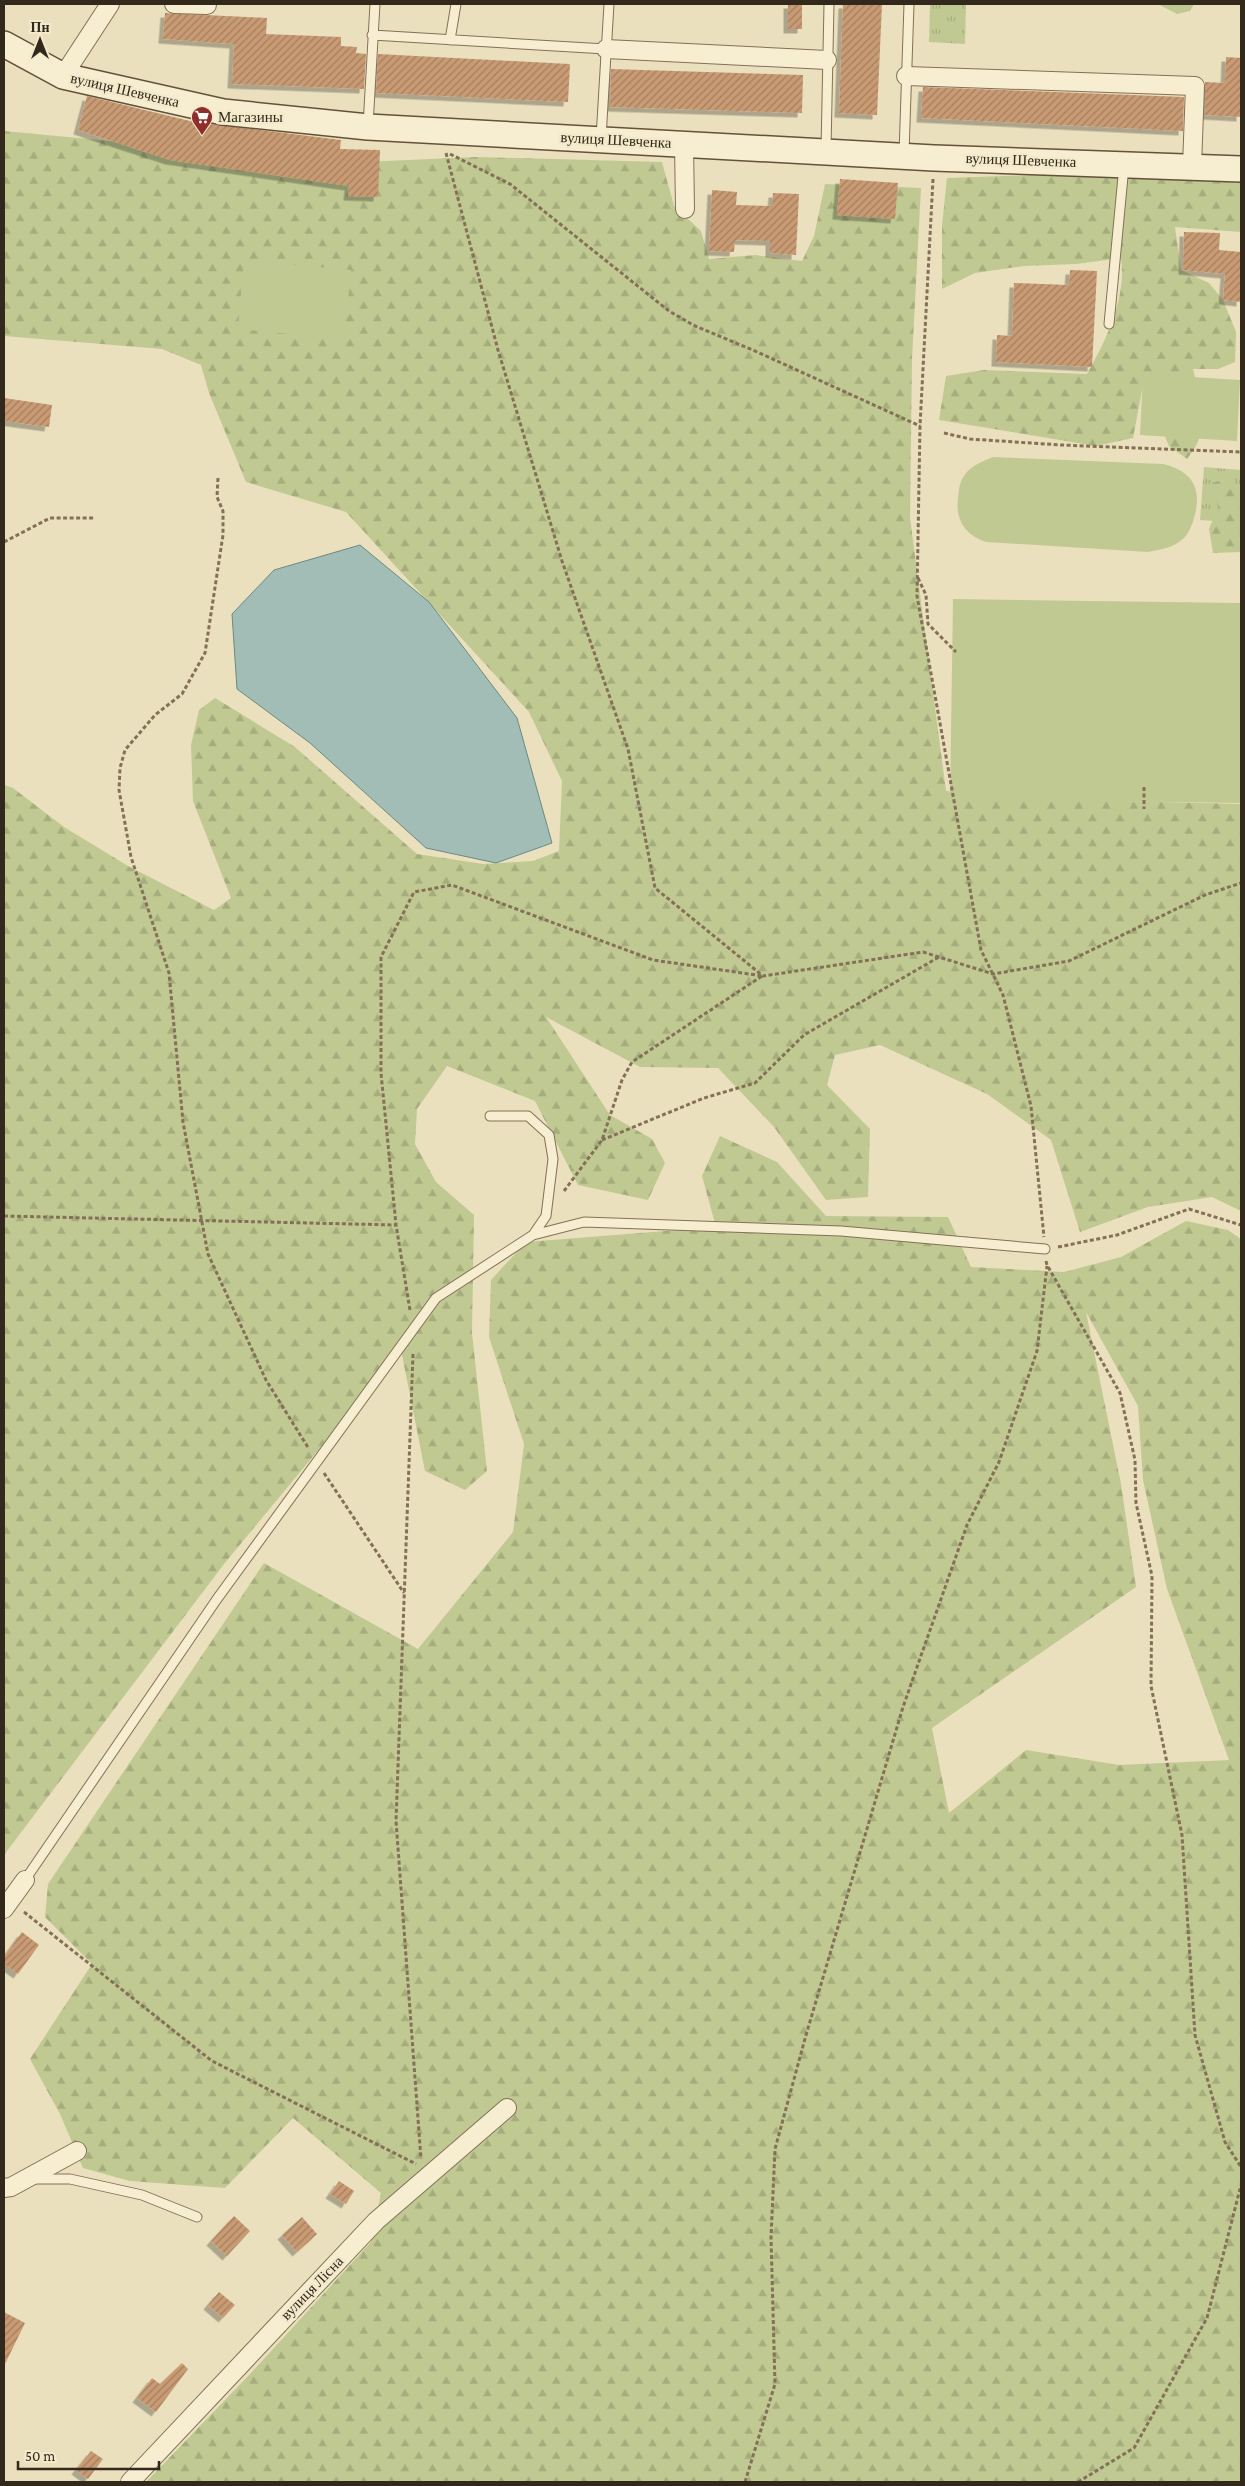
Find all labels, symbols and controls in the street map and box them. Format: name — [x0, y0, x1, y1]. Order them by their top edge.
north arrow — [15, 15, 65, 65]
text: Пн — [31, 19, 49, 35]
street label: вулиця Шевченка — [69, 70, 181, 110]
supermarket icon: Магазины — [190, 105, 214, 136]
place label: Магазины — [218, 109, 283, 125]
street label: вулиця Шевченка — [560, 129, 672, 151]
street label: вулиця Шевченка — [965, 150, 1077, 170]
street label: вулиця Лісна — [278, 2253, 347, 2323]
scale bar — [18, 2438, 159, 2470]
text: 50 m — [25, 2448, 55, 2464]

